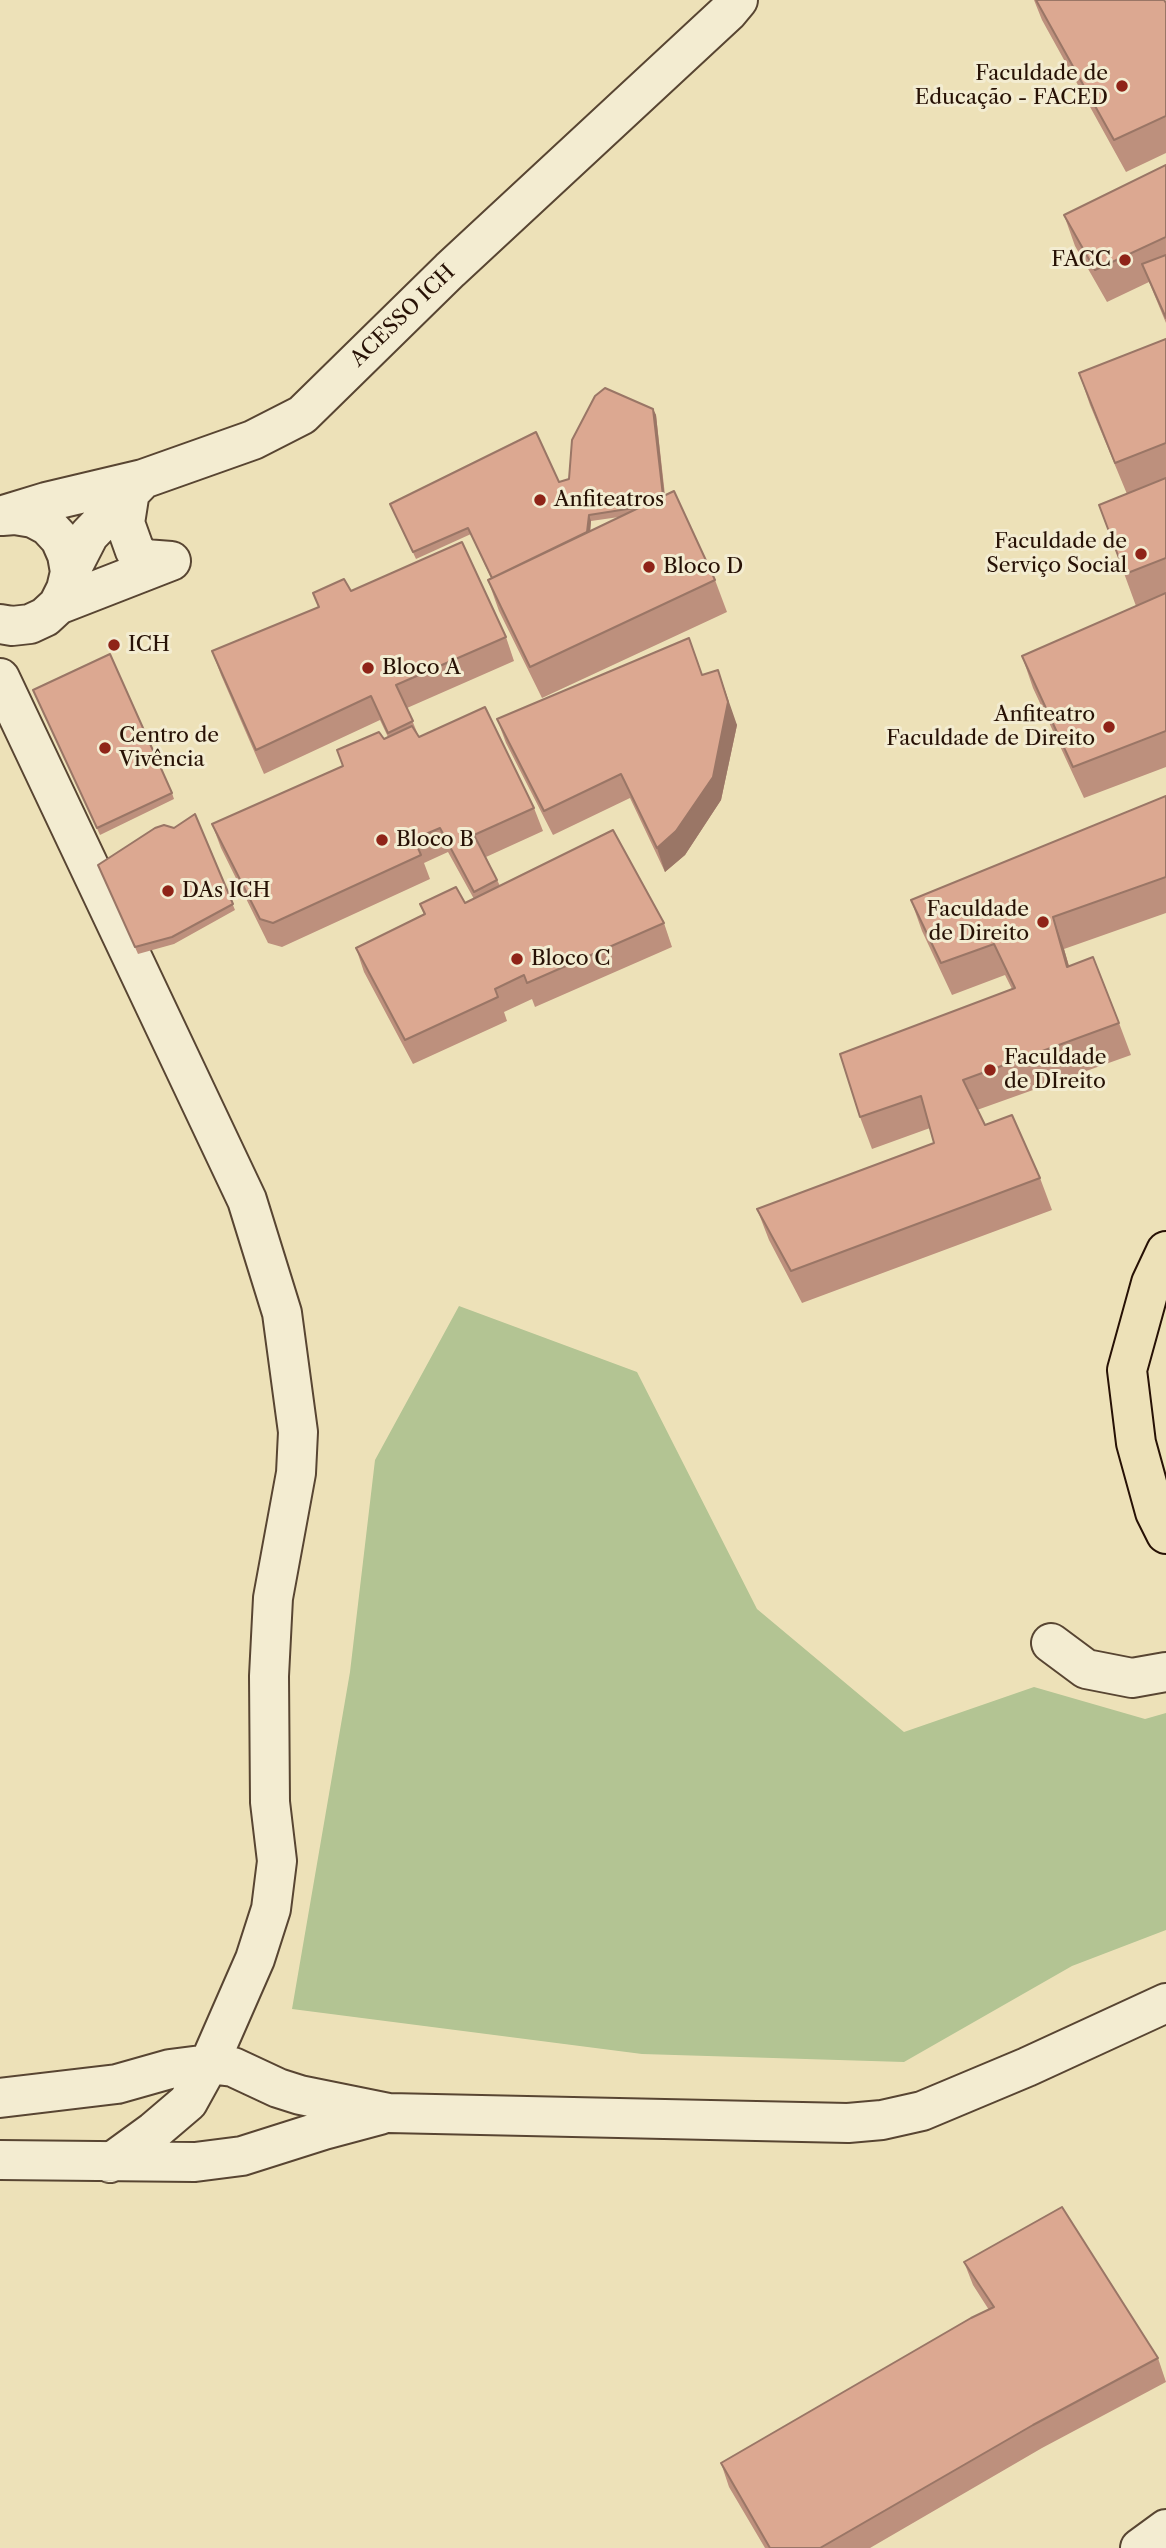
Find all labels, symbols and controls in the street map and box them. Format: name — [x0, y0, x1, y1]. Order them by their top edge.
place label: Faculdade de Educação - FACED — [915, 61, 1108, 111]
marker: Faculdade de Educação - FACED — [1114, 78, 1130, 94]
place label: FACC — [1051, 247, 1111, 273]
marker: FACC — [1117, 252, 1133, 268]
street label: ACESSO ICH — [345, 260, 461, 372]
place label: Anfiteatros — [554, 487, 664, 513]
marker: Anfiteatros — [532, 492, 548, 508]
place label: Faculdade de Serviço Social — [986, 529, 1127, 579]
marker: Faculdade de Serviço Social — [1133, 546, 1149, 562]
place label: Bloco D — [663, 554, 743, 580]
marker: Bloco D — [641, 559, 657, 575]
place label: ICH — [128, 632, 170, 658]
marker: ICH — [106, 637, 122, 653]
place label: Bloco A — [382, 655, 461, 681]
marker: Bloco A — [360, 660, 376, 676]
place label: Anfiteatro Faculdade de Direito — [886, 702, 1095, 752]
marker: Anfiteatro Faculdade de Direito — [1101, 719, 1117, 735]
place label: Centro de Vivência — [119, 723, 219, 773]
marker: Centro de Vivência — [97, 740, 113, 756]
place label: Bloco B — [396, 827, 474, 853]
marker: Bloco B — [374, 832, 390, 848]
place label: DAs ICH — [182, 878, 271, 904]
marker: DAs ICH — [160, 883, 176, 899]
place label: Faculdade de Direito — [926, 897, 1029, 947]
marker: Faculdade de Direito — [1035, 914, 1051, 930]
place label: Bloco C — [531, 946, 610, 972]
marker: Bloco C — [509, 951, 525, 967]
place label: Faculdade de DIreito — [1004, 1045, 1107, 1095]
marker: Faculdade de DIreito — [982, 1062, 998, 1078]

